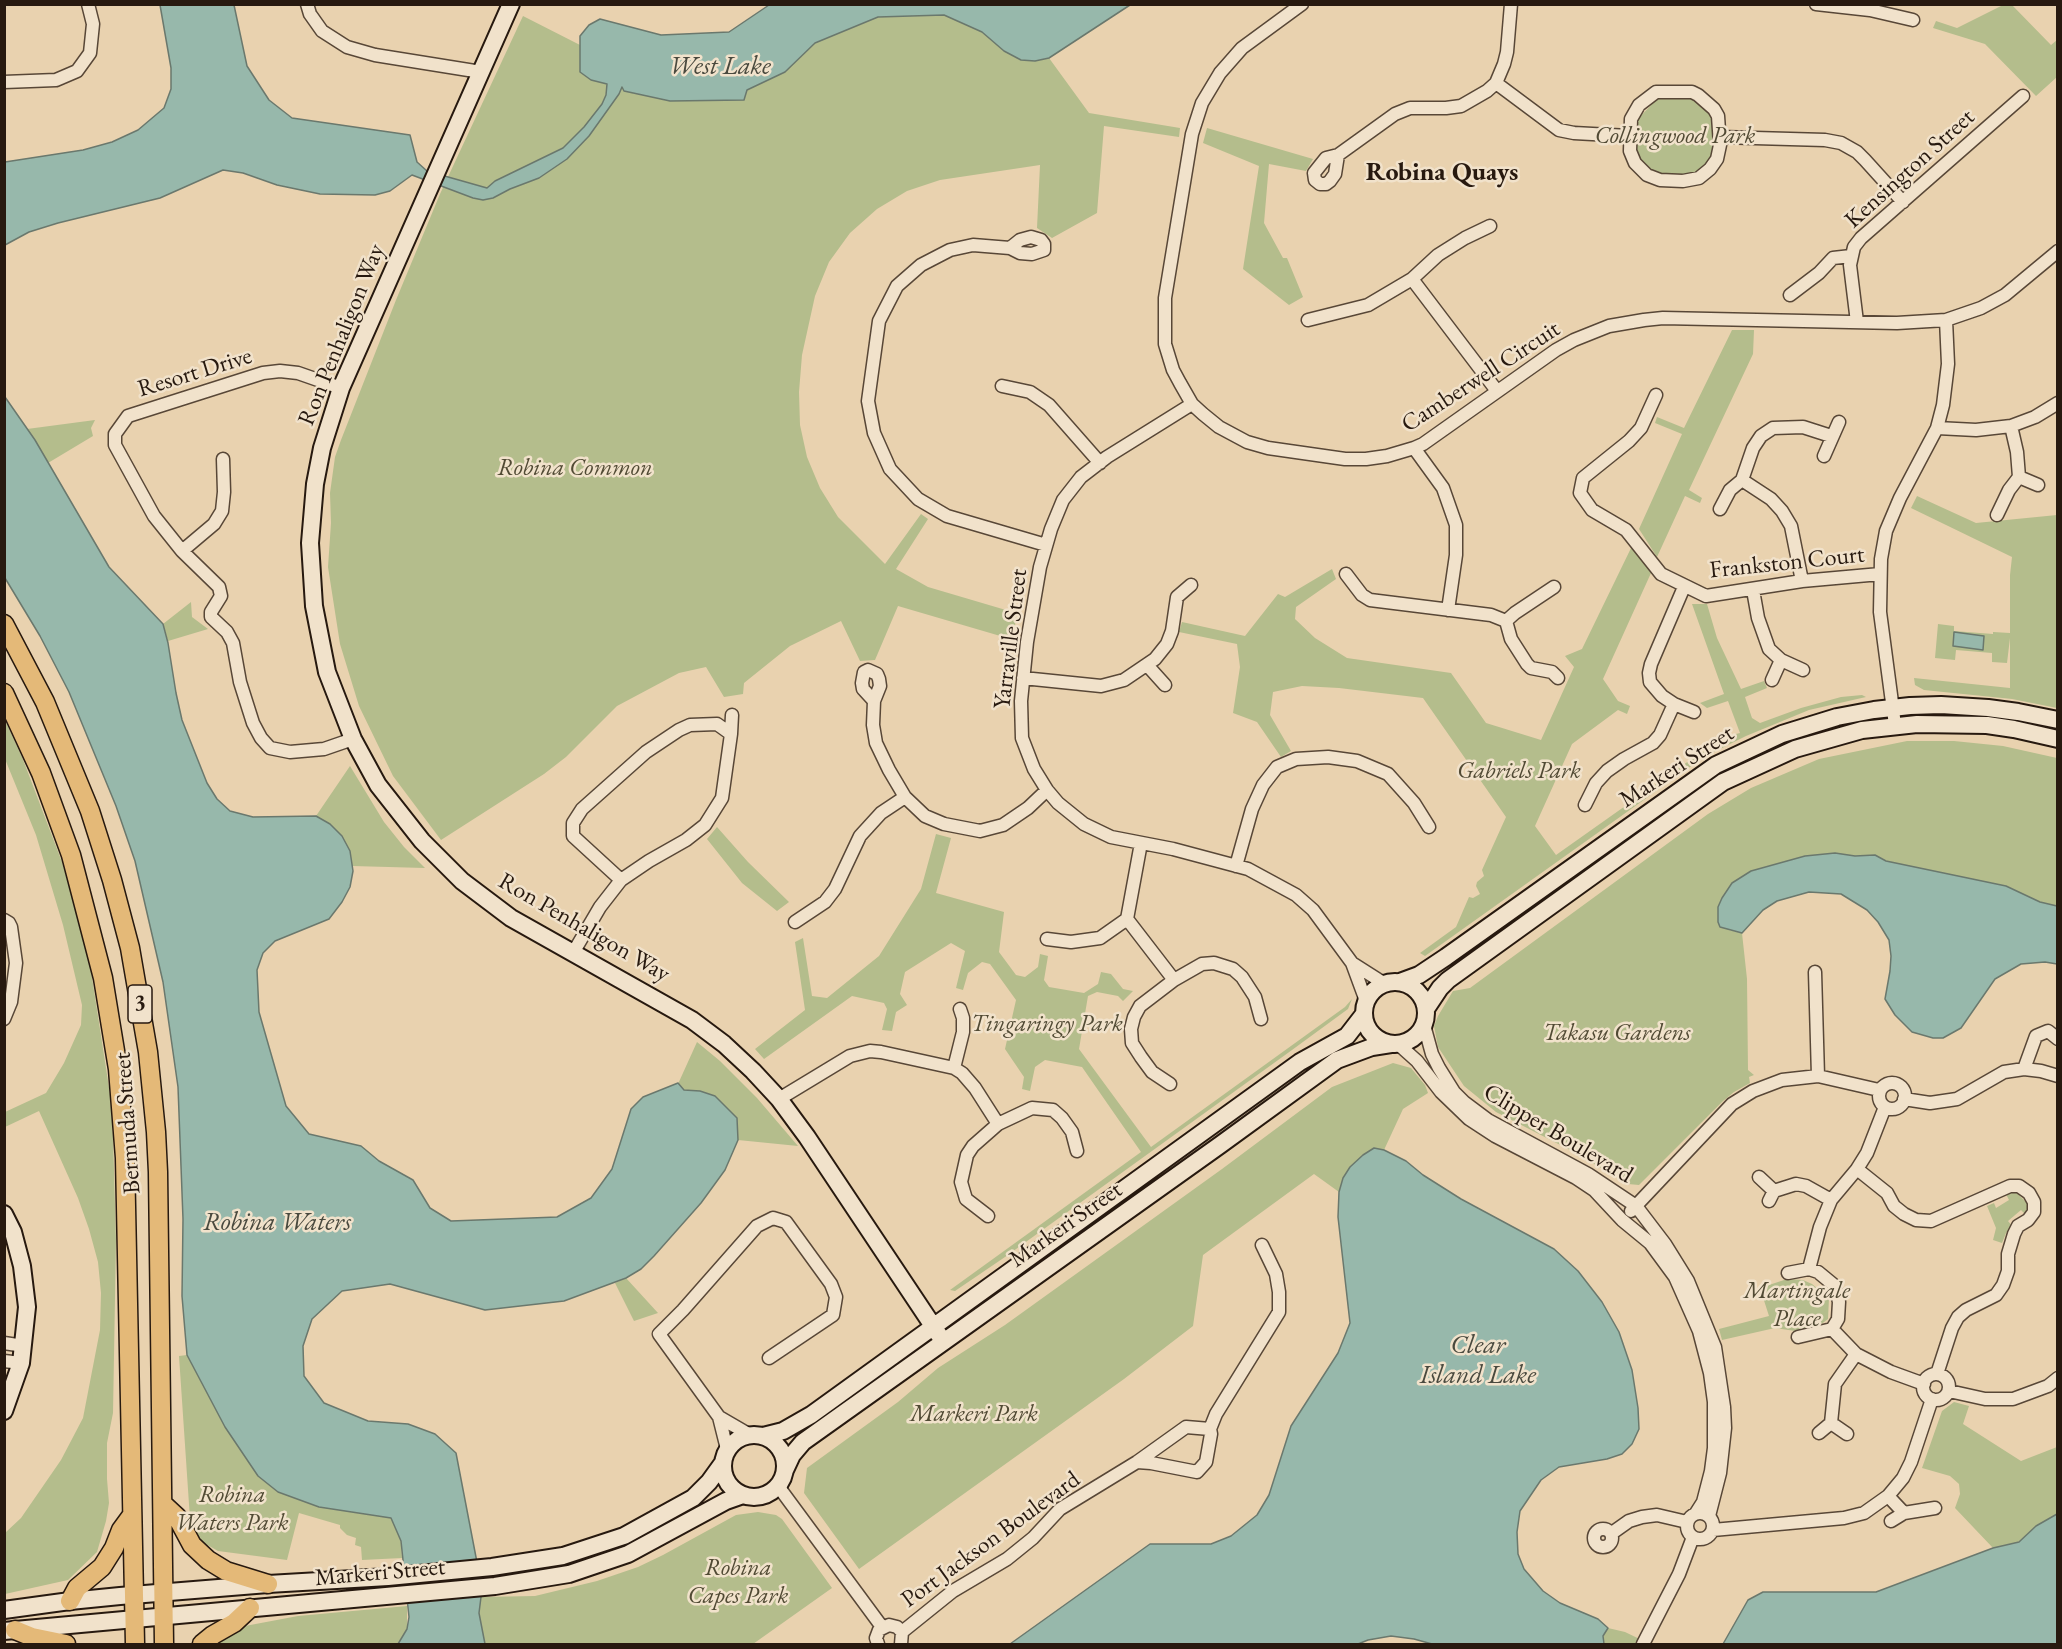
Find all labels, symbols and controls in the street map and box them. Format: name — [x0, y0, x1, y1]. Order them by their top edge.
water label: West Lake — [669, 51, 771, 83]
street label: Kensington Street — [1839, 103, 1981, 235]
park label: Collingwood Park — [1595, 122, 1755, 150]
district label: Robina Quays — [1366, 157, 1518, 189]
street label: Ron Penhaligon Way — [292, 240, 392, 430]
street label: Camberwell Circuit — [1396, 315, 1566, 439]
street label: Resort Drive — [135, 342, 255, 404]
park label: Robina Common — [497, 454, 653, 482]
street label: Frankston Court — [1708, 541, 1866, 585]
street label: Yarraville Street — [988, 567, 1034, 711]
street label: Markeri Street — [1614, 719, 1740, 815]
park label: Gabriels Park — [1457, 757, 1581, 785]
street label: Ron Penhaligon Way — [493, 867, 675, 989]
road number: 3 — [128, 985, 152, 1023]
park label: Tingaringy Park — [971, 1010, 1123, 1038]
park label: Takasu Gardens — [1543, 1019, 1691, 1047]
street label: Bermuda Street — [109, 1051, 147, 1195]
street label: Clipper Boulevard — [1478, 1078, 1638, 1190]
street label: Markeri Street — [1004, 1176, 1128, 1274]
water label: Robina Waters — [203, 1207, 351, 1239]
park label: Martingale Place — [1744, 1277, 1850, 1333]
water label: Clear Island Lake — [1420, 1330, 1536, 1392]
park label: Markeri Park — [910, 1400, 1038, 1428]
street label: Port Jackson Boulevard — [896, 1466, 1086, 1614]
park label: Robina Waters Park — [175, 1481, 289, 1537]
street label: Markeri Street — [314, 1553, 446, 1593]
park label: Robina Capes Park — [688, 1554, 788, 1610]

